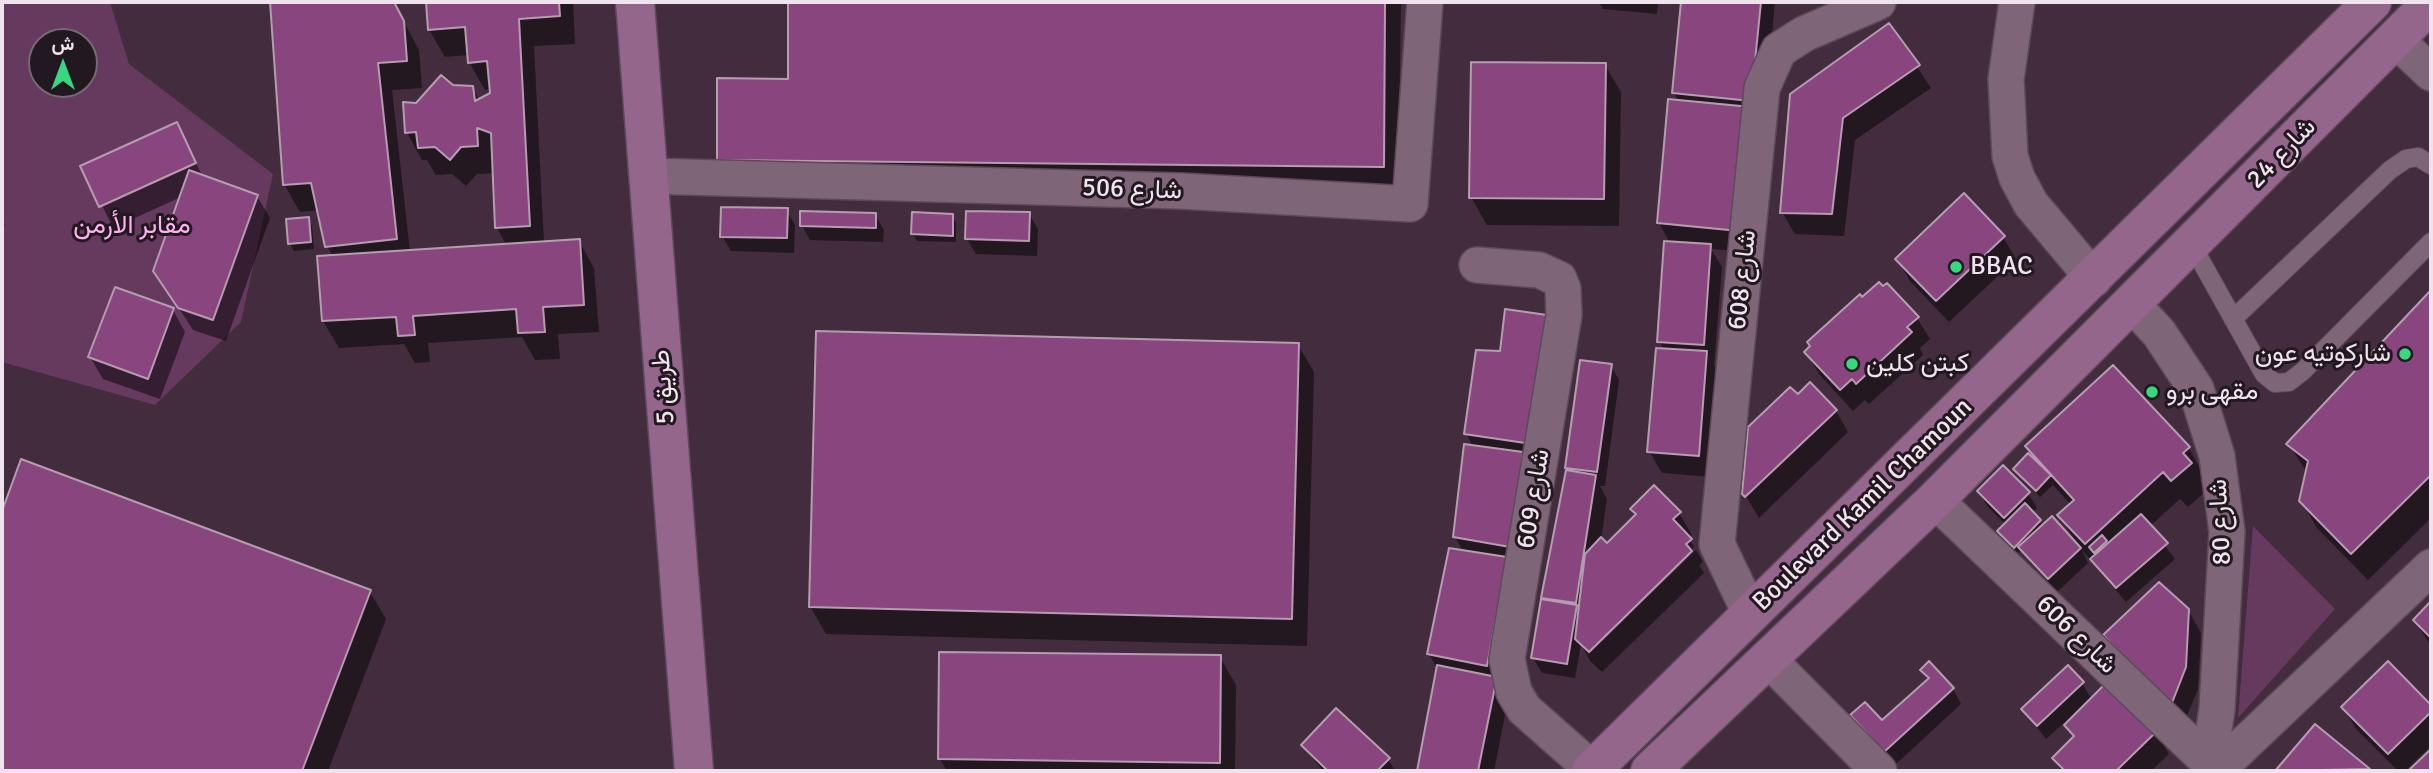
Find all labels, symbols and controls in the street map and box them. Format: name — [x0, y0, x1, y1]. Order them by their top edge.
north arrow — [28, 28, 98, 98]
text: ش — [52, 32, 74, 56]
street label: شارع 24 — [2241, 112, 2323, 196]
street label: شارع 506 — [1081, 173, 1183, 207]
park label: مقابر الأرمن — [73, 210, 191, 242]
street label: شارع 608 — [1722, 229, 1764, 331]
place label: BBAC — [1970, 251, 2033, 283]
marker: BBAC — [1948, 259, 1964, 275]
place label: شاركوتيه عون — [2255, 338, 2391, 370]
marker: شاركوتيه عون — [2397, 346, 2413, 362]
place label: كبتن كلين — [1866, 348, 1969, 380]
street label: طريق 5 — [646, 349, 682, 425]
marker: كبتن كلين — [1844, 356, 1860, 372]
place label: مقهى برو — [2166, 376, 2258, 408]
marker: مقهى برو — [2144, 384, 2160, 400]
street label: Boulevard Kamil Chamoun — [1747, 392, 1979, 618]
street label: شارع 609 — [1511, 447, 1557, 551]
street label: شارع 80 — [2203, 478, 2239, 566]
street label: شارع 606 — [2029, 589, 2123, 681]

